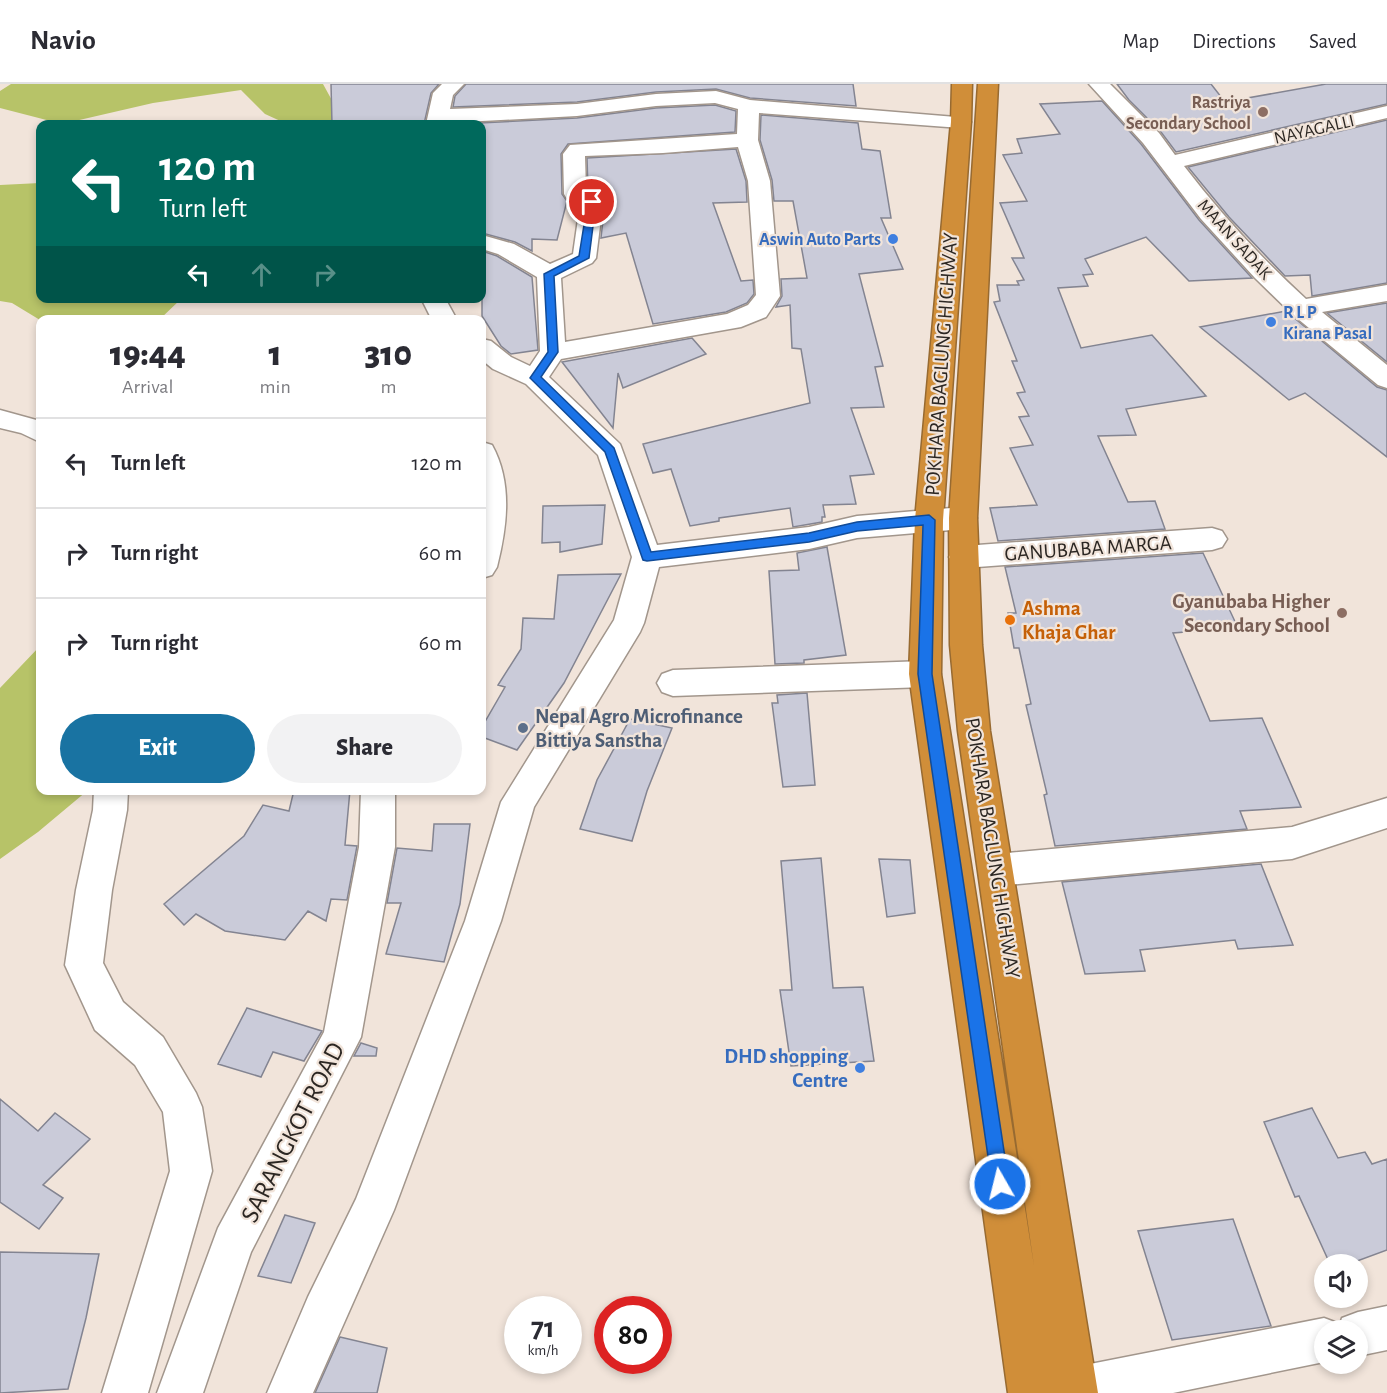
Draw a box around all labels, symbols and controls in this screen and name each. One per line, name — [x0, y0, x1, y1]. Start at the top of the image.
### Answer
text: Navio — [30, 27, 96, 55]
text: Map — [1123, 31, 1159, 52]
text: Directions — [1192, 31, 1276, 52]
text: Saved — [1309, 31, 1357, 52]
place label: Rastriya Secondary School — [1126, 94, 1251, 133]
marker: Rastriya Secondary School — [1256, 105, 1270, 119]
street label: NAYAGALLI — [1272, 112, 1356, 148]
icon: left — [60, 144, 138, 222]
text: 120 m — [159, 146, 256, 188]
pin — [566, 176, 617, 227]
icon: arrive — [575, 185, 608, 218]
text: Turn left — [159, 195, 247, 222]
street label: MAAN SADAK — [1194, 196, 1275, 283]
place label: Aswin Auto Parts — [759, 231, 881, 249]
marker: Aswin Auto Parts — [886, 232, 900, 246]
street label: POKHARA BAGLUNG HIGHWAY — [922, 232, 961, 496]
icon: left — [182, 258, 215, 291]
icon: ahead — [245, 258, 278, 291]
icon: right — [308, 258, 341, 291]
place label: R L P Kirana Pasal — [1283, 304, 1372, 343]
marker: R L P Kirana Pasal — [1264, 315, 1278, 329]
text: 19:44 — [110, 336, 186, 372]
text: 1 — [269, 336, 282, 372]
text: 310 — [365, 336, 412, 372]
text: Arrival — [122, 377, 174, 397]
text: min — [260, 377, 291, 397]
text: m — [380, 377, 396, 397]
icon: left — [60, 447, 93, 480]
text: Turn left — [111, 452, 185, 474]
text: 120 m — [412, 452, 462, 474]
street label: GANUBABA MARGA — [1004, 532, 1172, 565]
icon: right — [60, 537, 93, 570]
text: Turn right — [111, 542, 198, 564]
text: 60 m — [419, 542, 462, 564]
place label: Gyanubaba Higher Secondary School — [1172, 591, 1331, 636]
place label: Ashma Khaja Ghar — [1022, 598, 1116, 643]
marker: Gyanubaba Higher Secondary School — [1335, 606, 1349, 620]
marker: Ashma Khaja Ghar — [1003, 613, 1017, 627]
icon: right — [60, 627, 93, 660]
text: Turn right — [111, 632, 198, 654]
text: 60 m — [419, 632, 462, 654]
place label: Nepal Agro Microfinance Bittiya Sanstha — [535, 706, 743, 751]
button: Exit — [60, 714, 255, 783]
button: Share — [267, 714, 462, 783]
street label: POKHARA BAGLUNG HIGHWAY — [961, 716, 1024, 980]
marker: Nepal Agro Microfinance Bittiya Sanstha — [516, 721, 530, 735]
street label: SARANGKOT ROAD — [236, 1038, 349, 1227]
place label: DHD shopping Centre — [724, 1046, 848, 1091]
marker: DHD shopping Centre — [853, 1061, 867, 1075]
position arrow — [968, 1152, 1032, 1216]
map controls — [1314, 1254, 1368, 1374]
button: sound — [1314, 1254, 1368, 1308]
speed limit sign: 80 — [594, 1296, 672, 1374]
text: 71 — [531, 1313, 555, 1343]
button: layers — [1314, 1320, 1368, 1374]
text: km/h — [528, 1343, 558, 1358]

